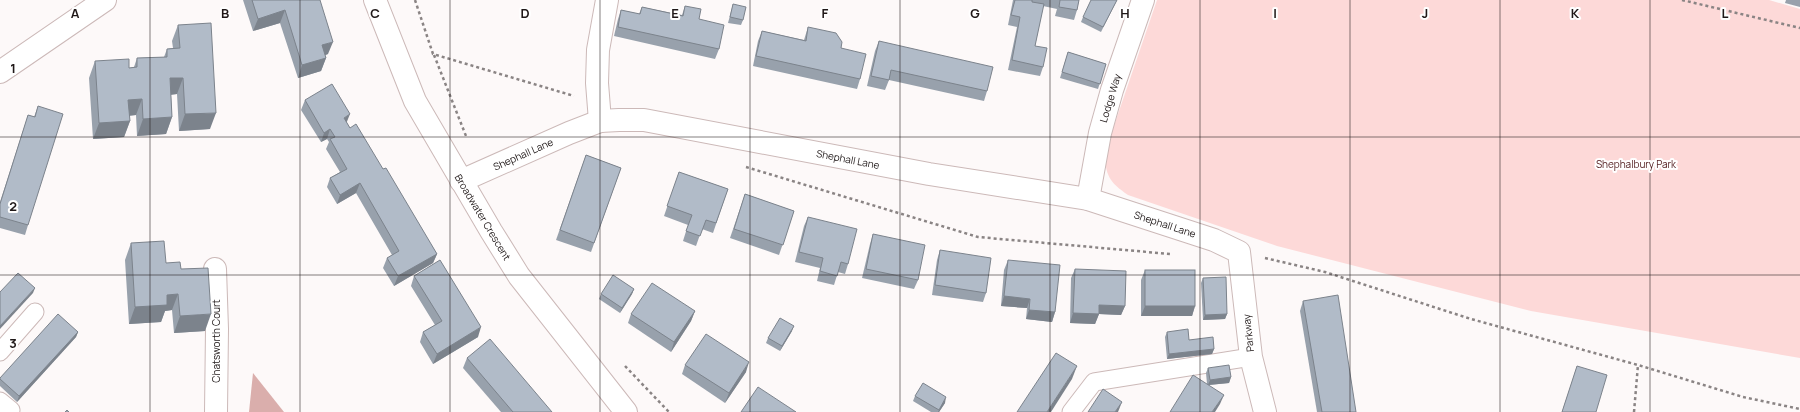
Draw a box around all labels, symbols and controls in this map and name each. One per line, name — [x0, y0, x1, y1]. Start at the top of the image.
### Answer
text: A — [71, 4, 80, 22]
text: B — [221, 4, 229, 22]
text: C — [370, 4, 380, 22]
text: D — [520, 4, 530, 22]
text: E — [671, 4, 679, 22]
text: F — [822, 4, 829, 22]
text: G — [970, 4, 980, 22]
text: H — [1120, 4, 1130, 22]
text: I — [1273, 4, 1277, 22]
text: J — [1422, 4, 1428, 22]
text: K — [1571, 4, 1580, 22]
text: L — [1722, 4, 1729, 22]
text: 1 — [10, 59, 16, 77]
street label: Lodge Way — [1096, 71, 1124, 124]
street label: Shephall Lane — [491, 134, 555, 173]
street label: Shephall Lane — [815, 146, 881, 172]
park label: Shephalbury Park — [1596, 157, 1677, 171]
street label: Broadwater Crescent — [452, 171, 514, 263]
text: 2 — [9, 197, 17, 215]
street label: Shephall Lane — [1132, 207, 1198, 241]
street label: Chatsworth Court — [209, 299, 223, 383]
street label: Parkway — [1239, 313, 1257, 353]
text: 3 — [9, 334, 17, 352]

